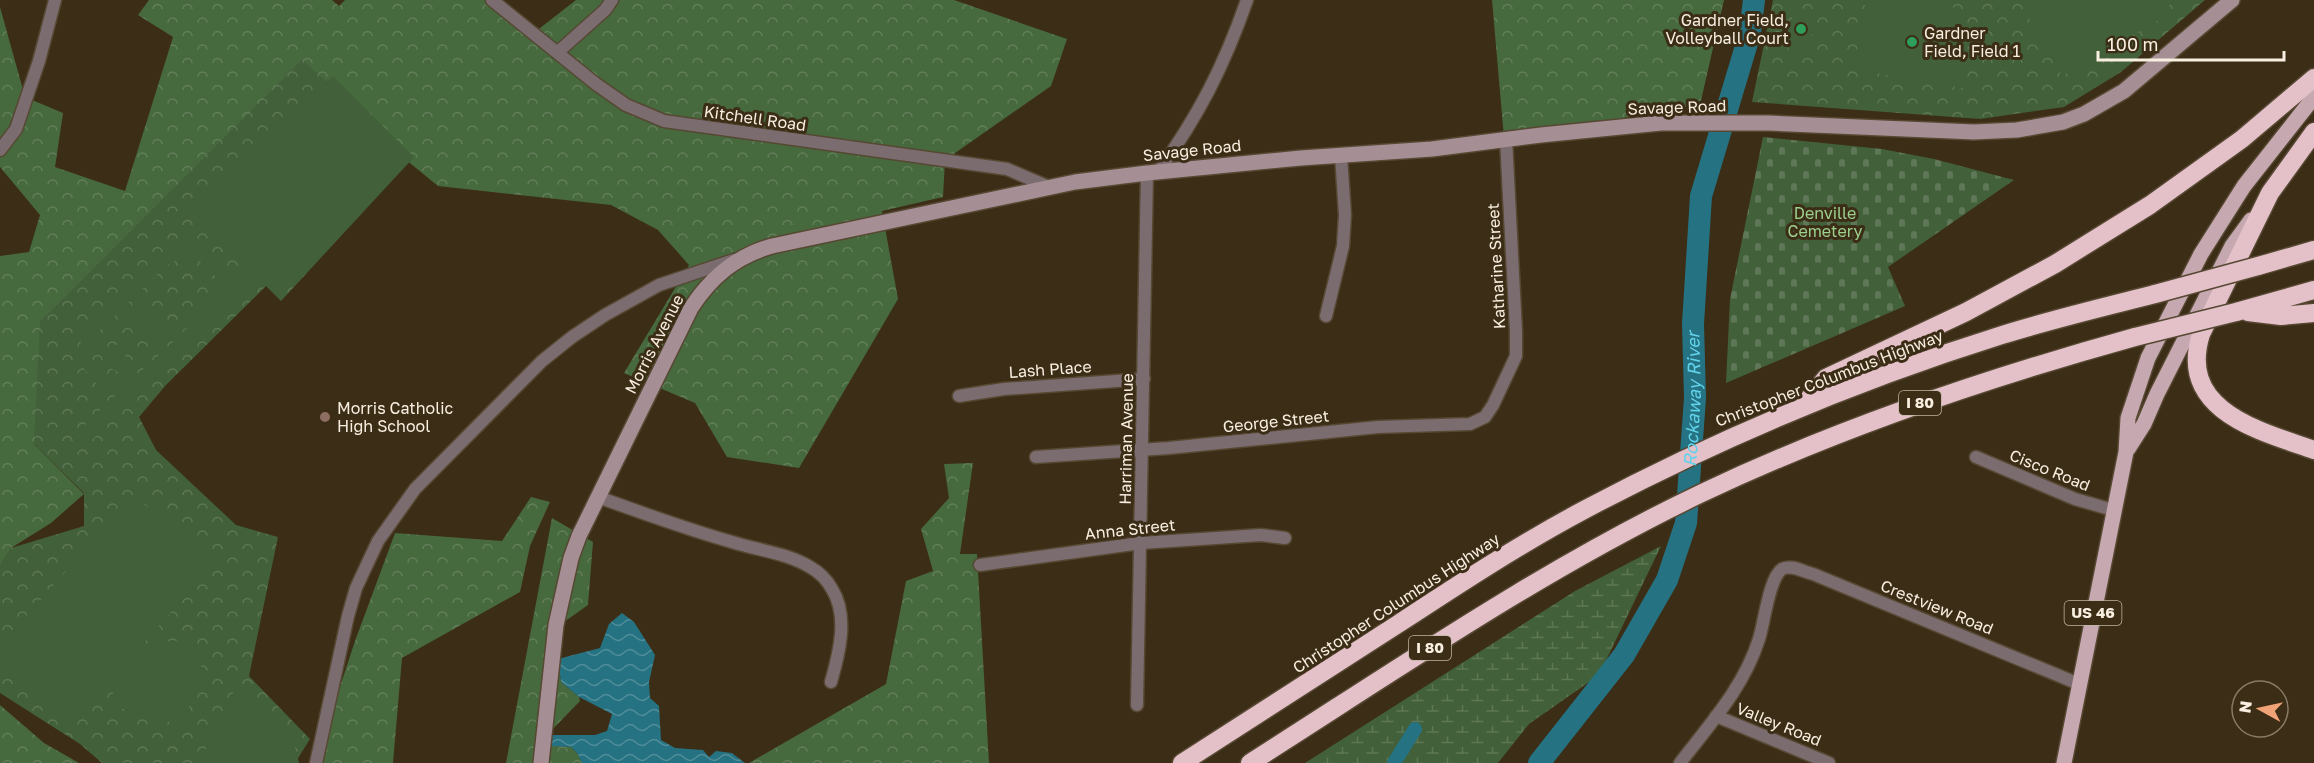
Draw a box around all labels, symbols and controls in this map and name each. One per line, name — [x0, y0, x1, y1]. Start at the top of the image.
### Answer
place label: Gardner Field, Volleyball Court — [1665, 10, 1789, 48]
marker: Gardner Field, Volleyball Court — [1794, 22, 1808, 36]
place label: Gardner Field, Field 1 — [1924, 23, 2021, 61]
scale bar — [2098, 24, 2284, 62]
text: 100 m — [2107, 33, 2158, 55]
marker: Gardner Field, Field 1 — [1905, 35, 1919, 49]
street label: Savage Road — [1627, 95, 1727, 119]
street label: Kitchell Road — [703, 101, 807, 135]
street label: Savage Road — [1142, 135, 1242, 165]
street label: Katharine Street — [1483, 203, 1509, 329]
park label: Denville Cemetery — [1788, 203, 1863, 241]
street label: Morris Avenue — [620, 291, 688, 397]
street label: Christopher Columbus Highway — [1712, 325, 1946, 431]
water label: Rockaway River — [1678, 328, 1705, 468]
street label: Lash Place — [1008, 356, 1092, 382]
street label: Harriman Avenue — [1115, 373, 1137, 505]
road number: I 80 — [1899, 391, 1941, 415]
place label: Morris Catholic High School — [337, 398, 454, 436]
street label: George Street — [1222, 405, 1330, 437]
marker: Morris Catholic High School — [318, 410, 332, 424]
street label: Cisco Road — [2007, 445, 2093, 495]
street label: Anna Street — [1084, 514, 1176, 544]
street label: Christopher Columbus Highway — [1289, 529, 1503, 677]
street label: Crestview Road — [1878, 575, 1996, 639]
road number: US 46 — [2064, 601, 2122, 625]
road number: I 80 — [1409, 636, 1451, 660]
north arrow — [2230, 679, 2290, 739]
street label: Valley Road — [1734, 698, 1824, 750]
text: N — [2234, 699, 2256, 714]

